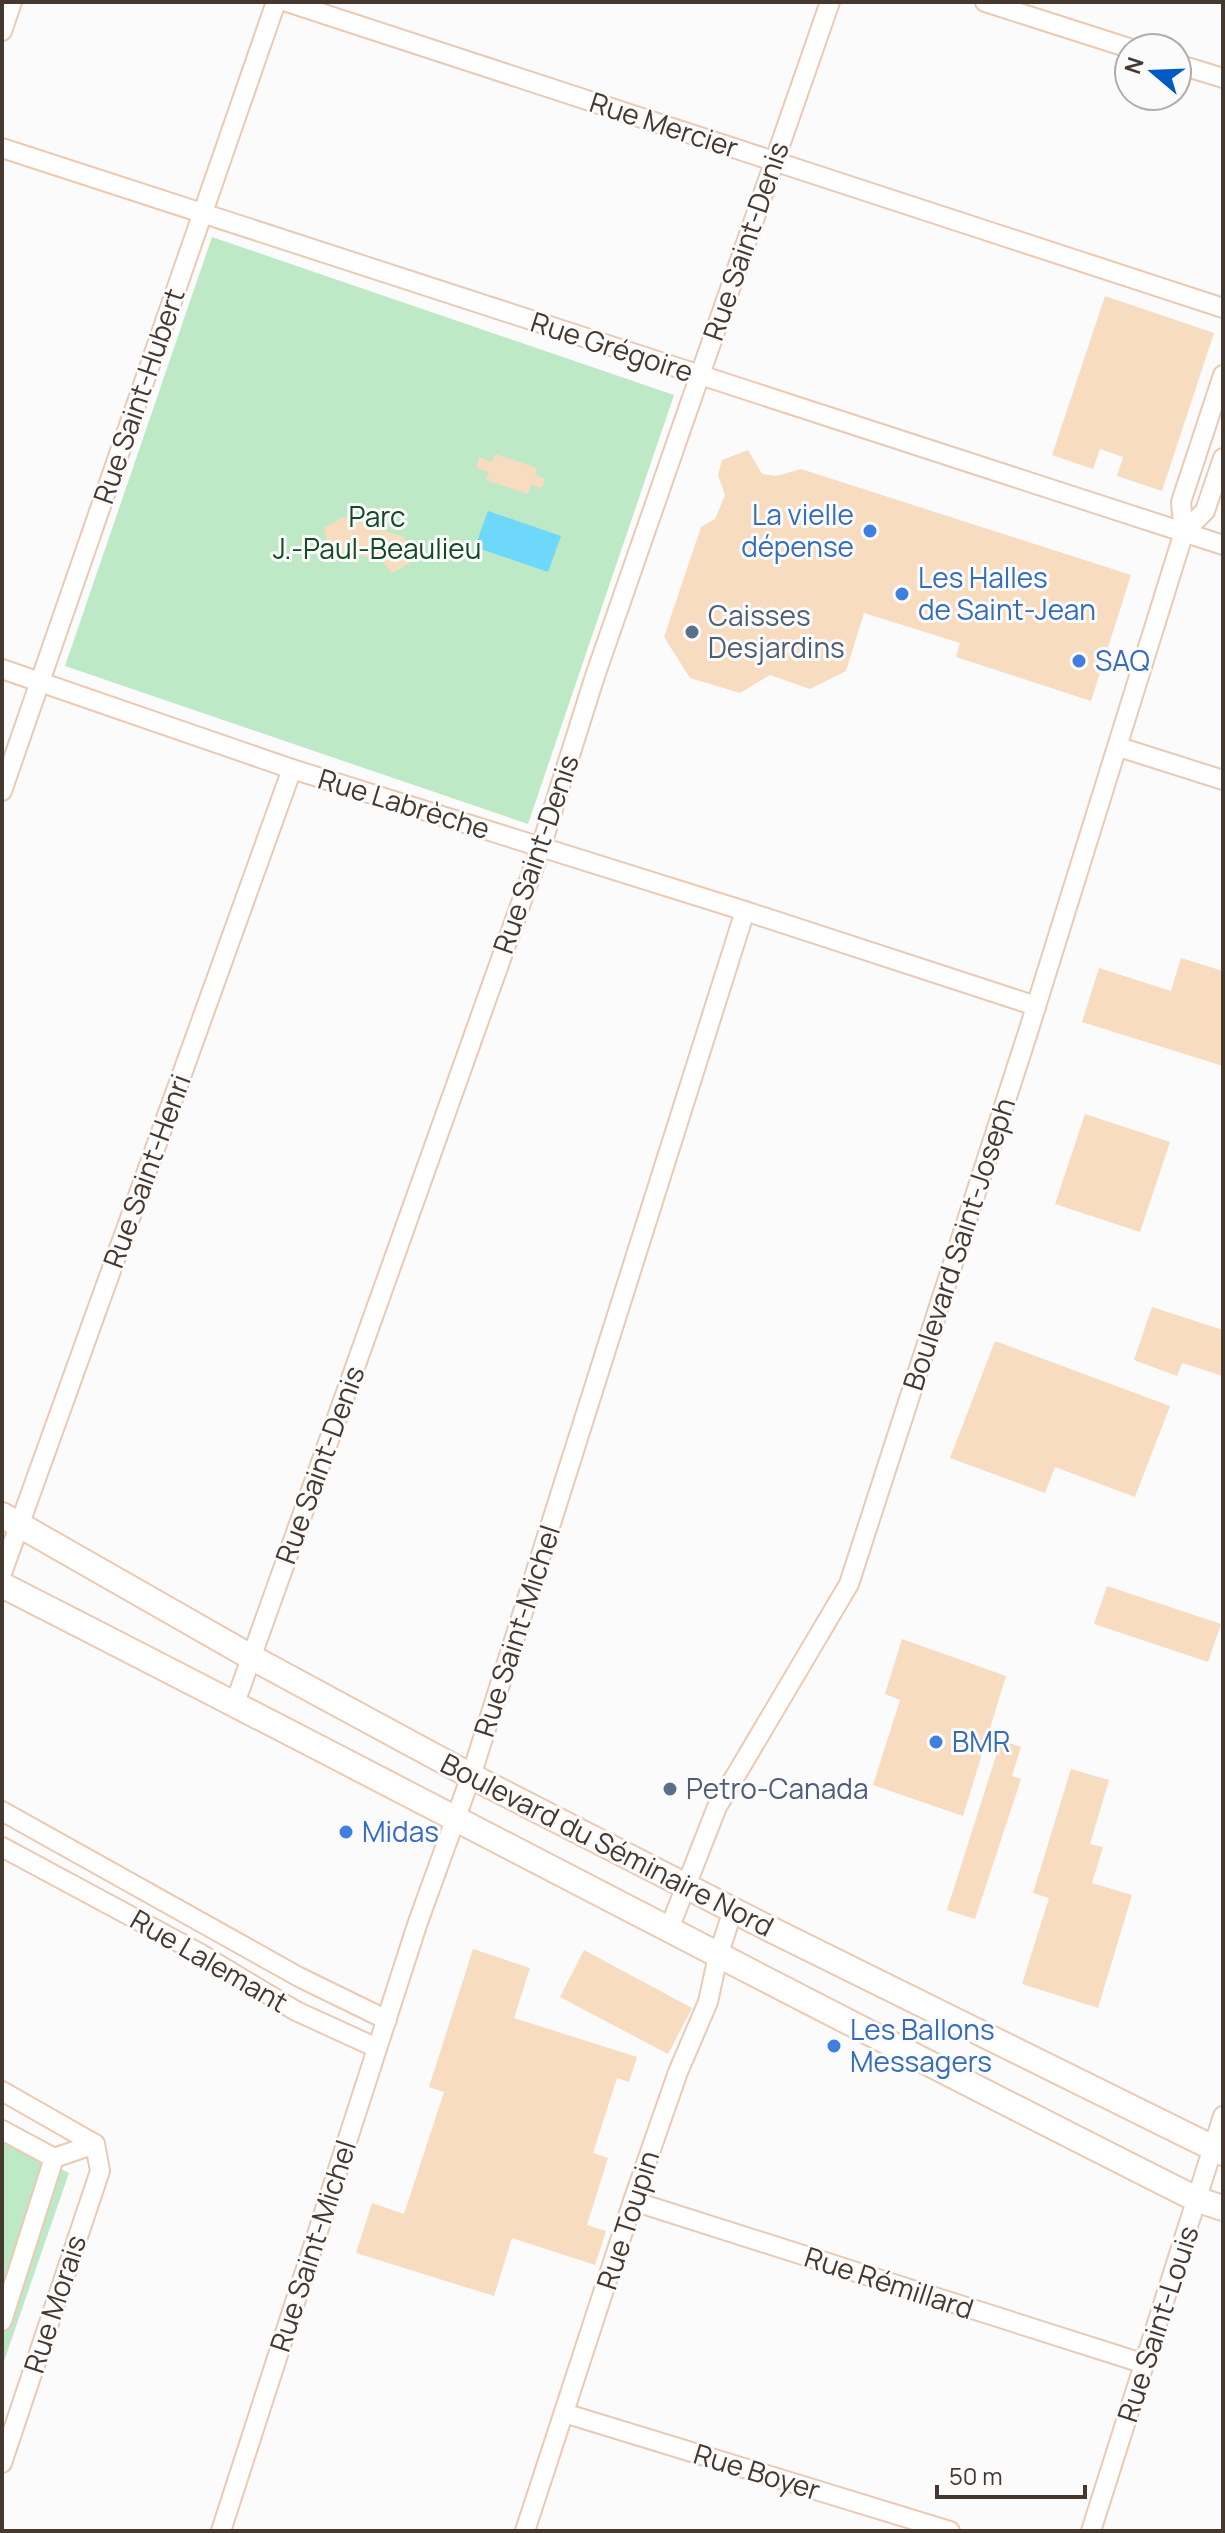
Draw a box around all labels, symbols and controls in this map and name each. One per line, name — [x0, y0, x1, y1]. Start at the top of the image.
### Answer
north arrow — [1113, 32, 1193, 112]
text: N — [1117, 53, 1151, 78]
street label: Rue Mercier — [585, 82, 743, 166]
street label: Rue Saint-Denis — [693, 136, 797, 345]
street label: Rue Saint-Hubert — [83, 283, 193, 508]
street label: Rue Grégoire — [526, 302, 698, 390]
place label: La vielle dépense — [741, 495, 854, 565]
park label: Parc J.-Paul-Beaulieu — [273, 497, 481, 567]
marker: La vielle dépense — [861, 522, 879, 540]
place label: Les Halles de Saint-Jean — [918, 558, 1096, 628]
marker: Les Halles de Saint-Jean — [893, 585, 911, 603]
place label: Caisses Desjardins — [708, 596, 845, 666]
marker: Caisses Desjardins — [683, 623, 701, 641]
place label: SAQ — [1095, 641, 1150, 679]
marker: SAQ — [1070, 652, 1088, 670]
street label: Rue Saint-Denis — [483, 749, 587, 958]
street label: Rue Labrèche — [314, 759, 495, 847]
street label: Rue Saint-Henri — [93, 1069, 199, 1273]
street label: Boulevard Saint-Joseph — [893, 1093, 1023, 1395]
street label: Rue Saint-Denis — [266, 1361, 372, 1569]
street label: Rue Saint-Michel — [464, 1520, 568, 1741]
place label: BMR — [952, 1722, 1010, 1760]
marker: BMR — [927, 1733, 945, 1751]
street label: Boulevard du Séminaire Nord — [435, 1744, 780, 1945]
place label: Petro-Canada — [686, 1769, 868, 1807]
marker: Petro-Canada — [661, 1780, 679, 1798]
place label: Midas — [362, 1812, 439, 1850]
marker: Midas — [337, 1823, 355, 1841]
street label: Rue Lalemant — [124, 1900, 295, 2021]
place label: Les Ballons Messagers — [850, 2010, 995, 2080]
marker: Les Ballons Messagers — [825, 2037, 843, 2055]
street label: Rue Saint-Michel — [260, 2135, 364, 2356]
street label: Rue Toupin — [587, 2146, 667, 2294]
street label: Rue Saint-Louis — [1107, 2221, 1207, 2427]
street label: Rue Morais — [14, 2230, 94, 2377]
street label: Rue Rémillard — [800, 2237, 978, 2327]
street label: Rue Boyer — [690, 2434, 825, 2508]
scale bar — [937, 2449, 1085, 2499]
text: 50 m — [949, 2459, 1003, 2492]

